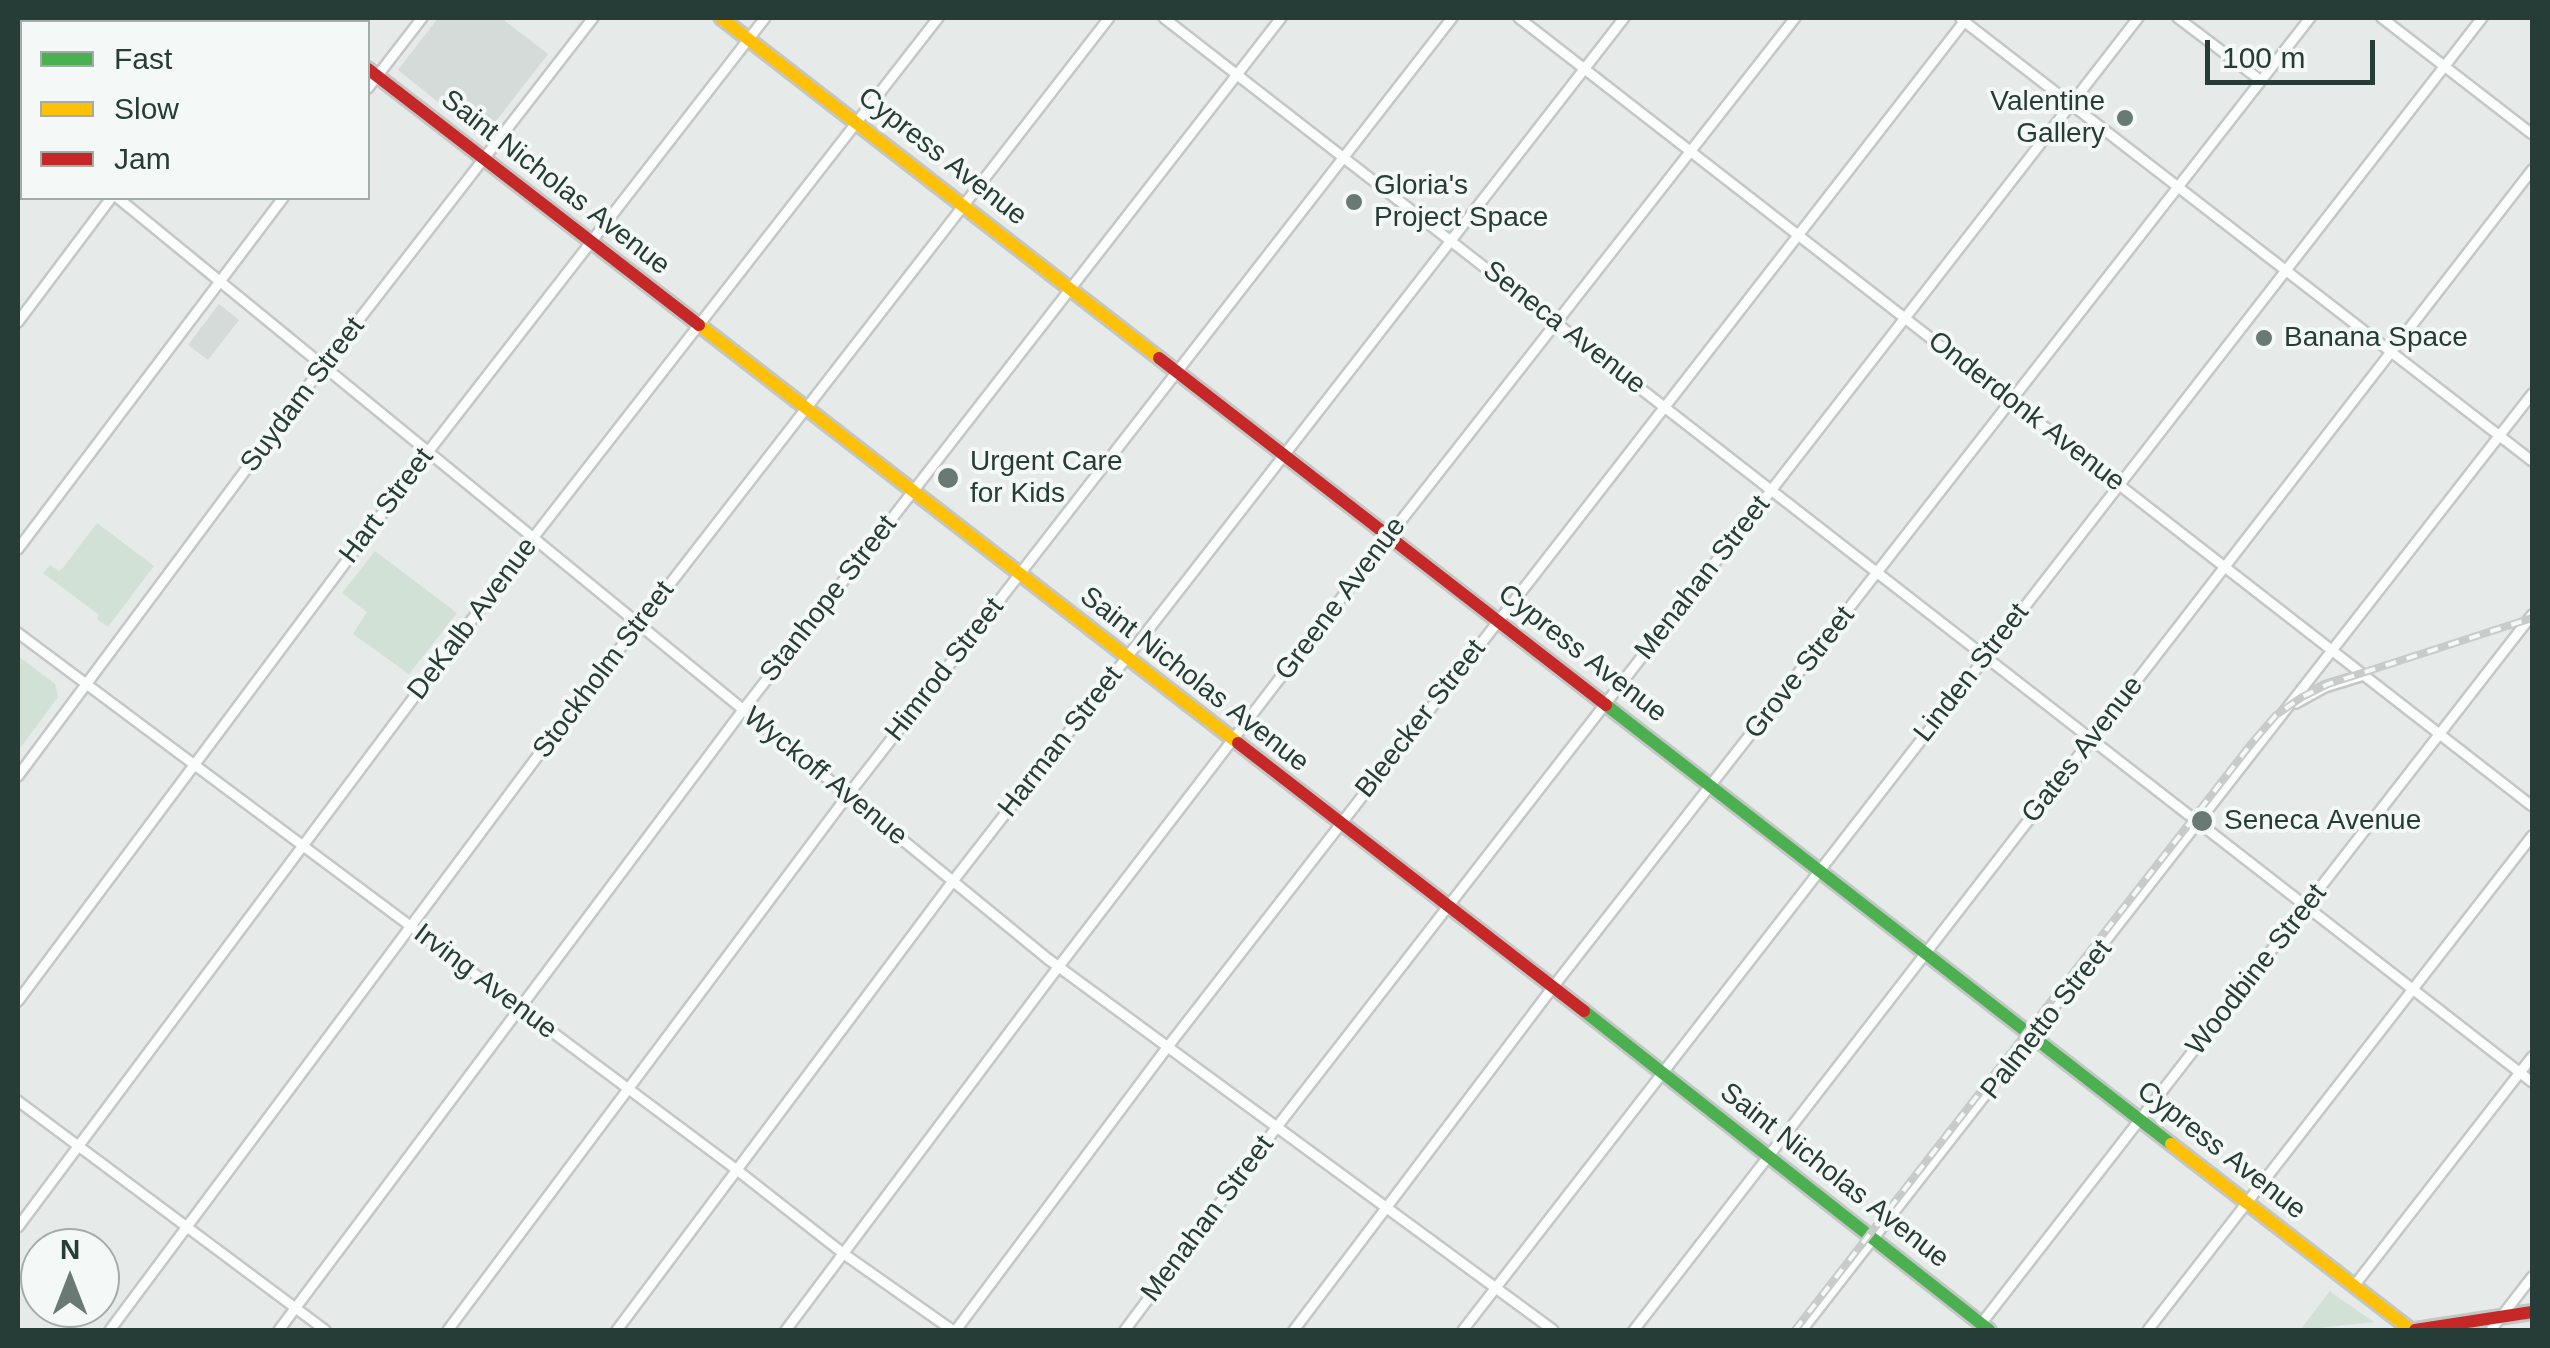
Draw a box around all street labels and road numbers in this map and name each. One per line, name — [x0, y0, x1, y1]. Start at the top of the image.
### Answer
street label: Cypress Avenue — [851, 81, 1033, 233]
street label: Saint Nicholas Avenue — [434, 83, 676, 283]
street label: Seneca Avenue — [1476, 254, 1652, 402]
street label: Suydam Street — [234, 311, 372, 479]
street label: Onderdonk Avenue — [1921, 325, 2131, 499]
street label: Hart Street — [333, 442, 441, 570]
street label: Menahan Street — [1628, 489, 1778, 667]
street label: Stanhope Street — [753, 509, 905, 689]
street label: Greene Avenue — [1269, 511, 1413, 687]
street label: DeKalb Avenue — [401, 531, 545, 707]
street label: Stockholm Street — [526, 575, 682, 765]
street label: Cypress Avenue — [1491, 578, 1673, 730]
street label: Saint Nicholas Avenue — [1073, 580, 1315, 780]
street label: Himrod Street — [879, 592, 1011, 748]
street label: Linden Street — [1907, 597, 2037, 749]
street label: Grove Street — [1738, 600, 1862, 746]
street label: Bleecker Street — [1349, 633, 1493, 805]
street label: Harman Street — [992, 660, 1130, 824]
street label: Gates Avenue — [2015, 670, 2151, 830]
street label: Wyckoff Avenue — [736, 701, 914, 853]
street label: Woodbine Street — [2180, 878, 2334, 1062]
street label: Irving Avenue — [407, 917, 563, 1047]
street label: Palmetto Street — [1974, 934, 2120, 1106]
street label: Cypress Avenue — [2130, 1075, 2312, 1227]
street label: Saint Nicholas Avenue — [1713, 1076, 1955, 1276]
street label: Menahan Street — [1135, 1129, 1281, 1309]

